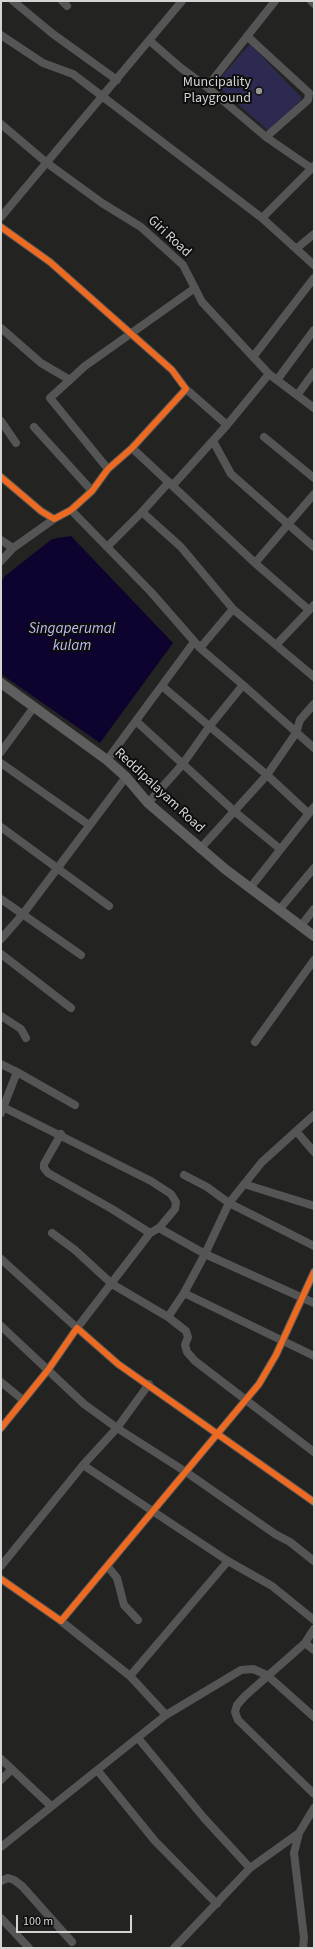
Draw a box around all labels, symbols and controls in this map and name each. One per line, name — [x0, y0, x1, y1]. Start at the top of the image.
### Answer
place label: Muncipality Playground — [183, 75, 251, 108]
marker: Muncipality Playground — [254, 86, 264, 96]
street label: Giri Road — [144, 213, 194, 261]
water label: Singaperumal kulam — [29, 621, 115, 656]
street label: Reddipalayam Road — [111, 745, 207, 837]
scale bar — [18, 1907, 134, 1933]
text: 100 m — [23, 1913, 53, 1930]

